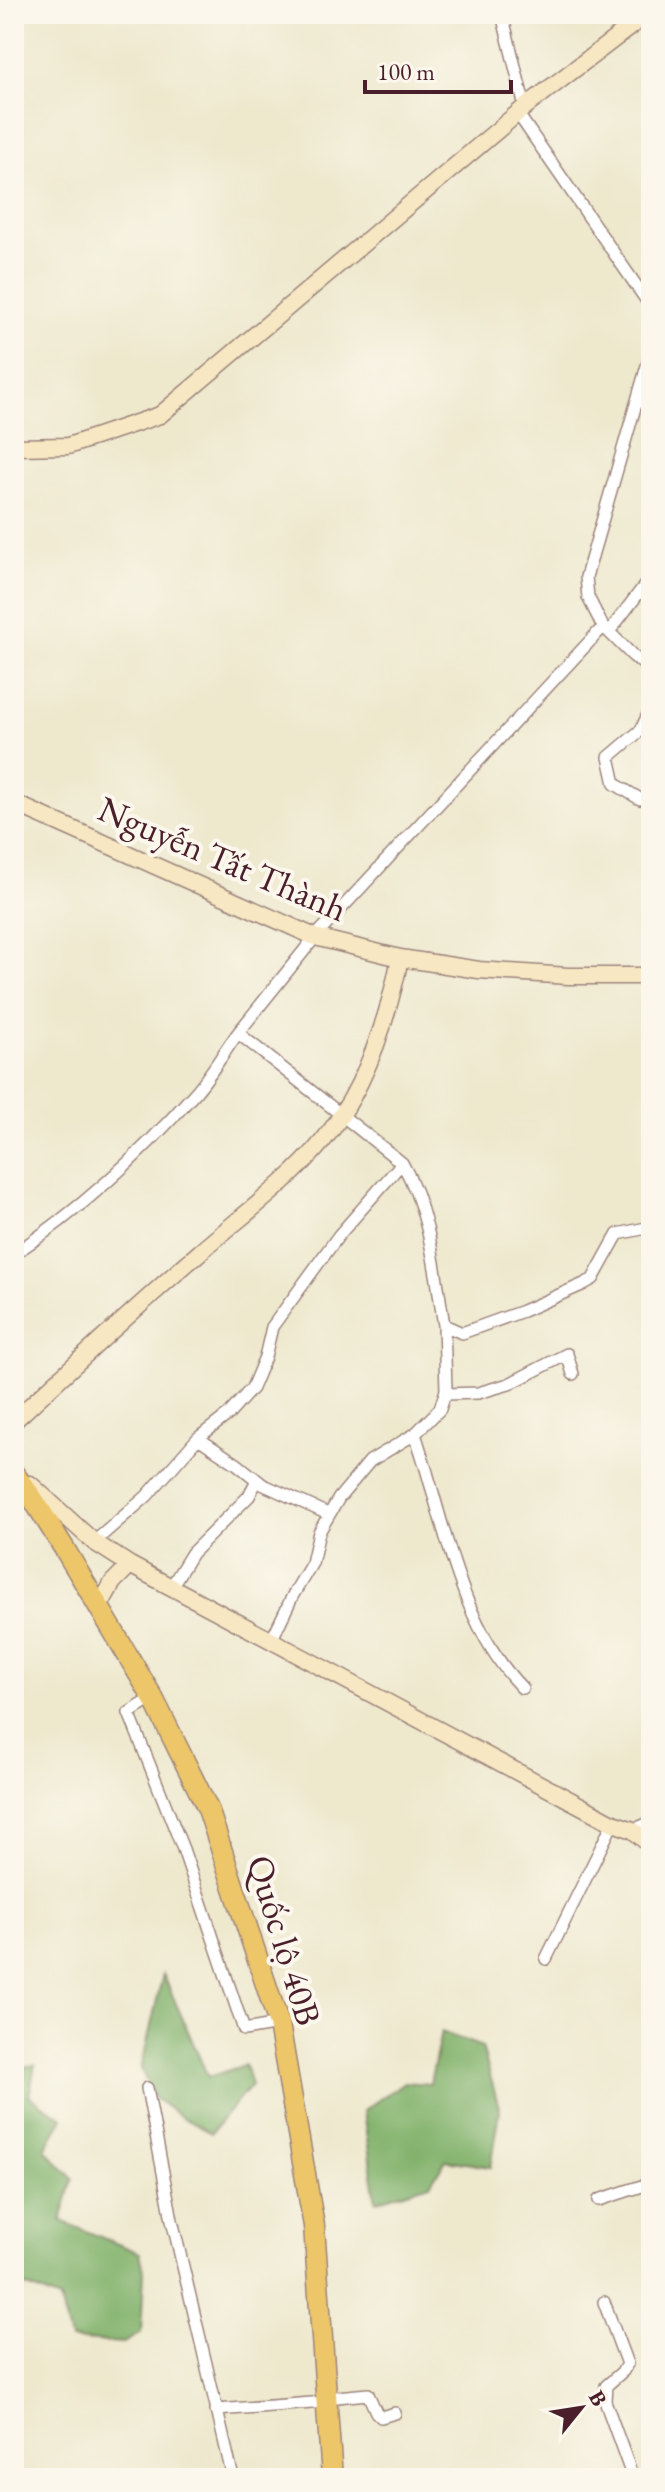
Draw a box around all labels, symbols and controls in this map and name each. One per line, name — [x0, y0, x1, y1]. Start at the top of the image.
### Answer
scale bar — [365, 44, 511, 94]
text: 100 m — [377, 56, 435, 87]
street label: Nguyễn Tất Thành — [91, 785, 354, 932]
street label: Quốc lộ 40B — [236, 1849, 333, 2031]
north arrow — [541, 2368, 621, 2448]
text: B — [582, 2385, 614, 2412]

